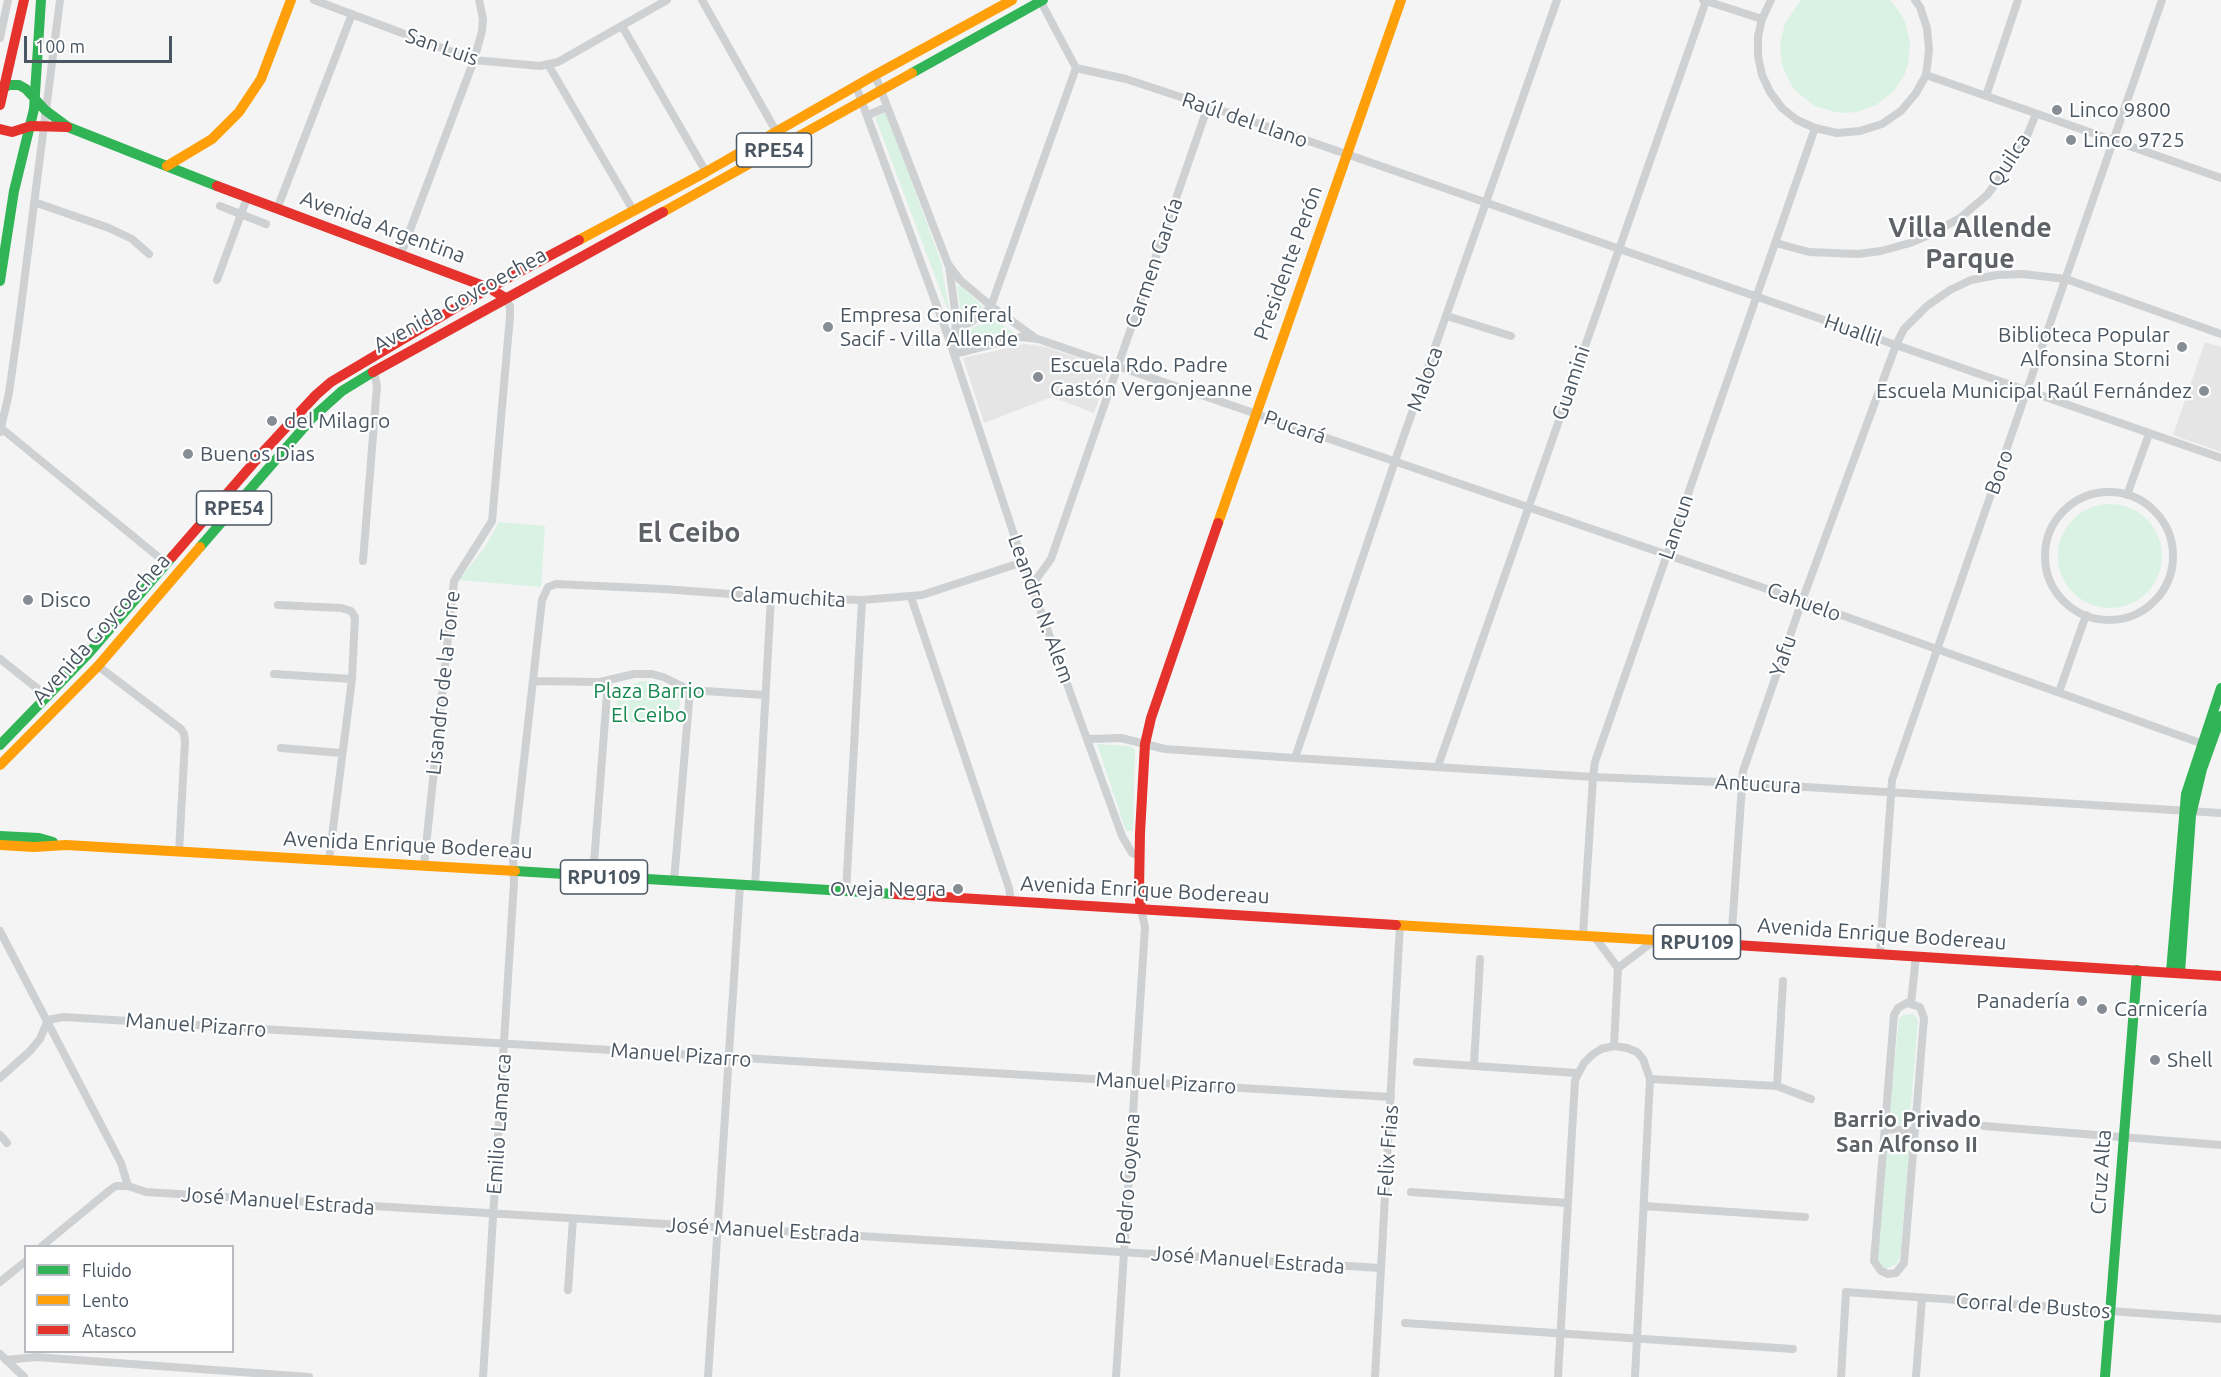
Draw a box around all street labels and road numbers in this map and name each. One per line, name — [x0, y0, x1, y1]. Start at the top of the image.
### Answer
street label: San Luis — [402, 23, 482, 71]
street label: Raúl del Llano — [1179, 87, 1311, 153]
street label: Quilca — [1982, 128, 2036, 192]
road number: RPE54 — [736, 133, 812, 167]
street label: Presidente Perón — [1248, 182, 1328, 344]
street label: Avenida Argentina — [297, 185, 469, 269]
street label: Carmen García — [1120, 194, 1188, 332]
street label: Avenida Goycoechea — [369, 242, 551, 358]
street label: Huallil — [1821, 308, 1885, 352]
street label: Guamini — [1547, 342, 1595, 424]
street label: Maloca — [1402, 343, 1448, 415]
street label: Pucará — [1261, 405, 1329, 449]
street label: Boro — [1979, 446, 2019, 498]
road number: RPE54 — [196, 491, 272, 525]
street label: Lancun — [1653, 491, 1699, 563]
street label: Leandro N. Alem — [1002, 531, 1080, 687]
street label: Avenida Goycoechea — [27, 548, 175, 710]
street label: Cahuelo — [1763, 577, 1845, 627]
street label: Calamuchita — [729, 581, 847, 613]
street label: Lisandro de la Torre — [421, 590, 465, 776]
street label: Yafu — [1764, 632, 1802, 680]
street label: Antucura — [1714, 769, 1802, 799]
street label: Avenida Enrique Bodereau — [283, 826, 533, 864]
road number: RPU109 — [560, 860, 648, 894]
street label: Avenida Enrique Bodereau — [1020, 871, 1270, 909]
street label: Avenida Enrique Bodereau — [1757, 913, 2007, 955]
road number: RPU109 — [1654, 925, 1740, 959]
street label: Manuel Pizarro — [125, 1008, 267, 1042]
street label: Manuel Pizarro — [610, 1038, 752, 1072]
street label: Emilio Lamarca — [481, 1053, 517, 1195]
street label: Manuel Pizarro — [1095, 1067, 1237, 1099]
street label: Felix Frias — [1372, 1104, 1404, 1198]
street label: Pedro Goyena — [1111, 1112, 1145, 1246]
street label: Cruz Alta — [2085, 1129, 2117, 1215]
street label: José Manuel Estrada — [180, 1182, 376, 1220]
street label: José Manuel Estrada — [665, 1212, 861, 1248]
street label: José Manuel Estrada — [1150, 1241, 1346, 1279]
street label: Corral de Bustos — [1955, 1288, 2111, 1324]

